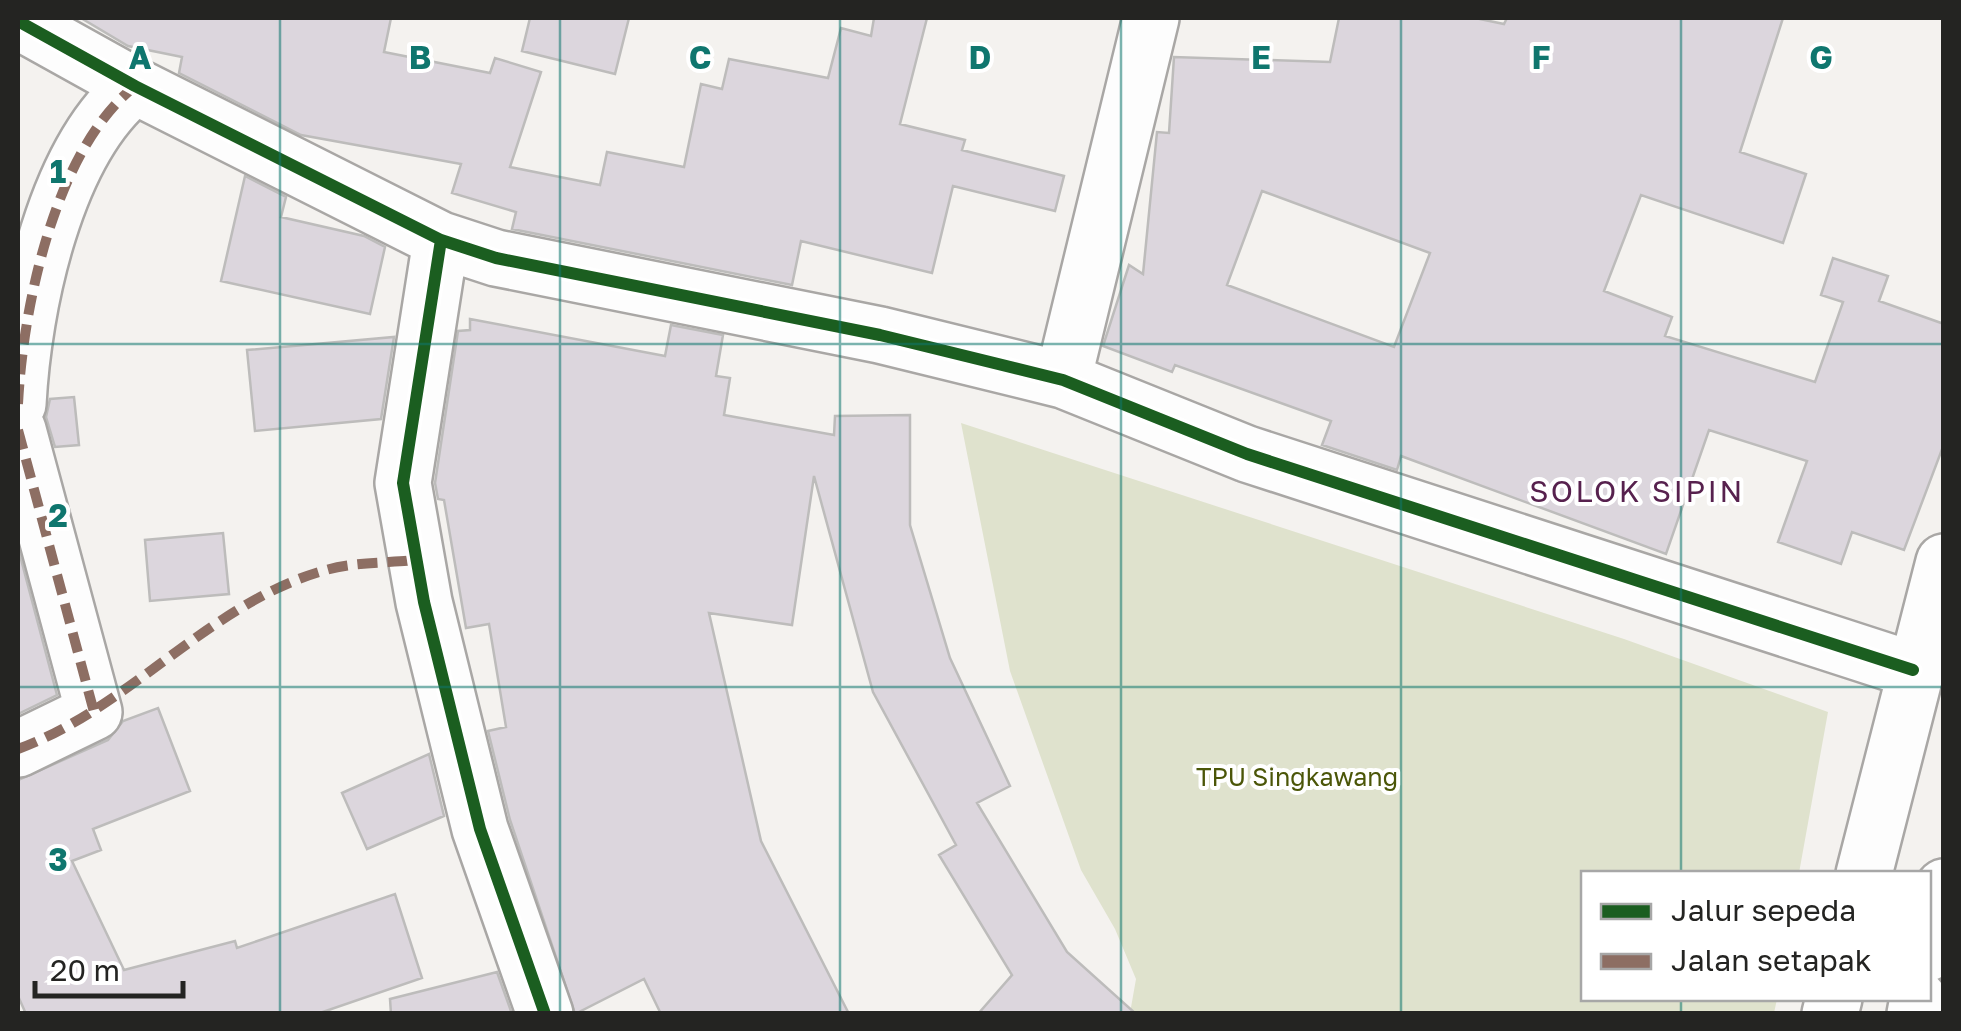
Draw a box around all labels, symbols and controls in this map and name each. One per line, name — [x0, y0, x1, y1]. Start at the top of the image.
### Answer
text: A — [129, 38, 152, 76]
text: B — [409, 38, 431, 76]
text: C — [689, 38, 711, 76]
text: D — [969, 38, 991, 76]
text: E — [1251, 38, 1271, 76]
text: F — [1531, 38, 1551, 76]
text: G — [1809, 38, 1833, 76]
text: 1 — [50, 152, 66, 190]
district label: SOLOK SIPIN — [1529, 473, 1745, 509]
text: 2 — [48, 496, 68, 534]
park label: TPU Singkawang — [1196, 761, 1398, 792]
text: 3 — [48, 840, 68, 878]
legend — [1581, 871, 1931, 1001]
text: Jalur sepeda — [1671, 892, 1856, 928]
scale bar — [35, 936, 182, 998]
text: Jalan setapak — [1671, 942, 1872, 978]
text: 20 m — [50, 952, 120, 988]

